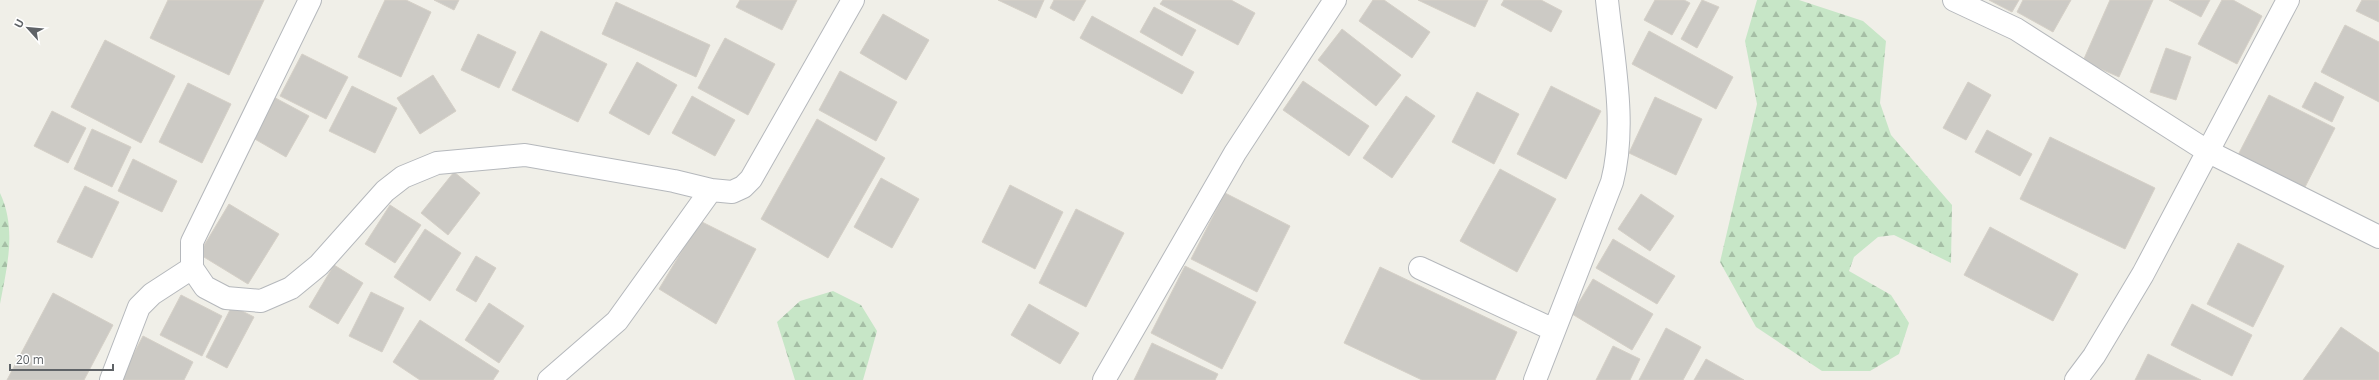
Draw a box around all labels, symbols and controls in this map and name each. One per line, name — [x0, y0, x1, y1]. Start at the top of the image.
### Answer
north arrow — [8, 8, 48, 48]
text: U — [10, 16, 27, 30]
scale bar — [10, 346, 113, 372]
text: 20 m — [16, 351, 44, 368]

